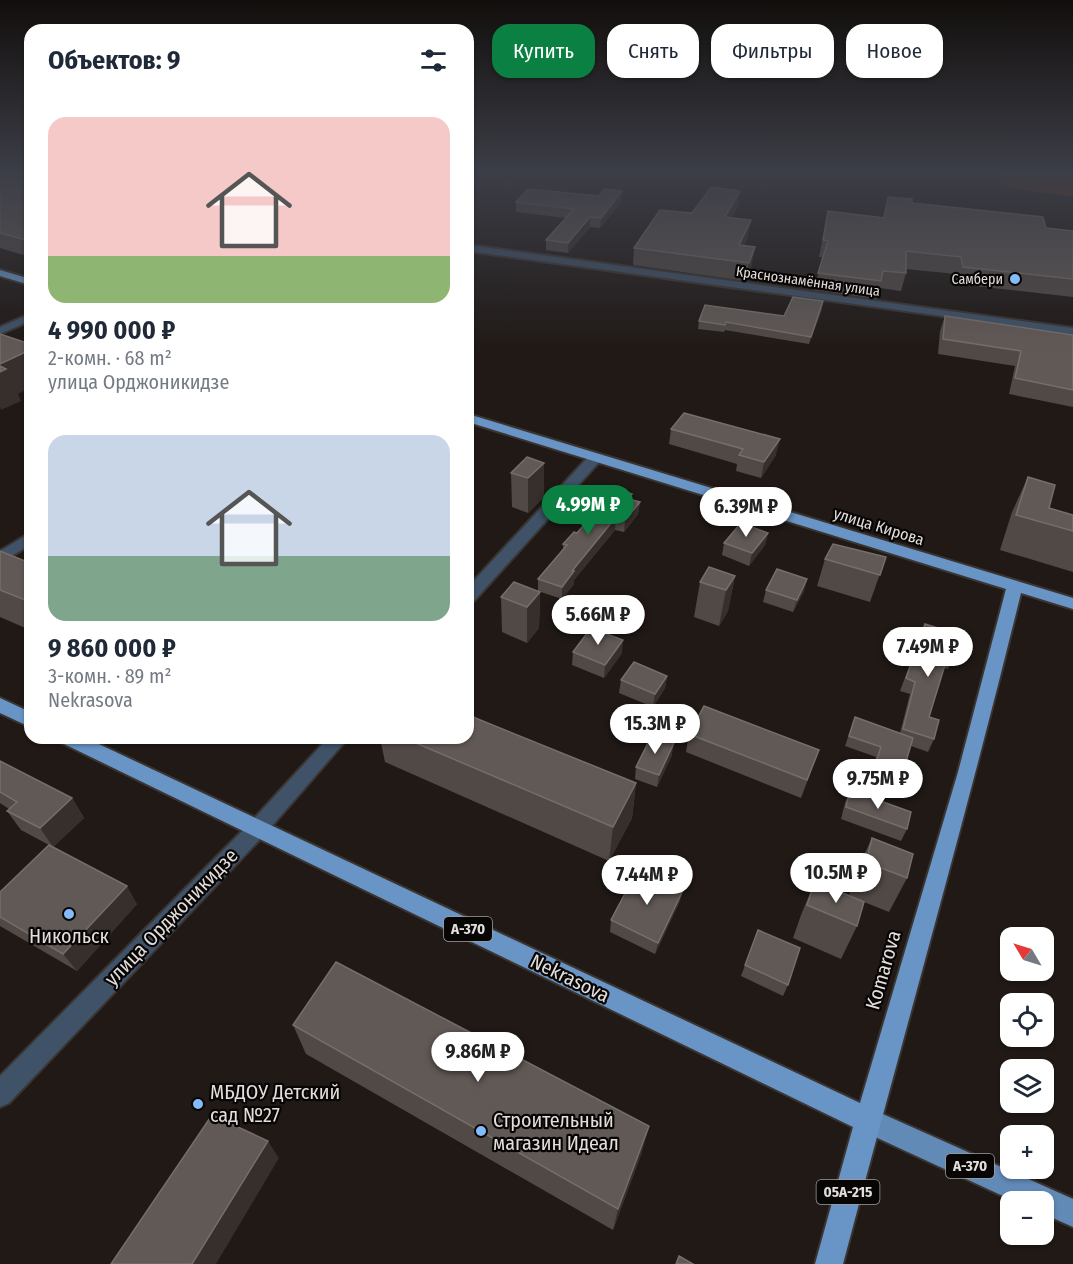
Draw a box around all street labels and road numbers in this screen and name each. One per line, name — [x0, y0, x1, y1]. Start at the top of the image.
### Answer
street label: Краснознамённая улица — [735, 263, 881, 300]
street label: улица Кирова — [831, 504, 927, 549]
street label: улица Орджоникидзе — [99, 843, 243, 991]
road number: А-370 — [444, 917, 492, 941]
street label: Komarova — [860, 928, 906, 1012]
street label: Nekrasova — [527, 949, 613, 1007]
road number: А-370 — [946, 1154, 994, 1178]
road number: 05А-215 — [816, 1180, 880, 1204]

